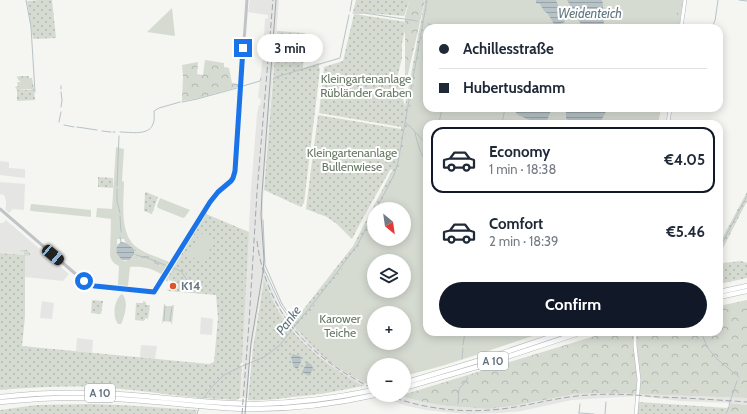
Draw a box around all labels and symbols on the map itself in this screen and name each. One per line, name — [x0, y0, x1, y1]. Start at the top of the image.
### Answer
water label: Weidenteich — [558, 5, 622, 21]
callout: 3 min — [257, 34, 323, 62]
route end — [234, 39, 252, 57]
park label: Kleingartenanlage Rübländer Graben — [320, 71, 412, 100]
park label: Kleingartenanlage Bullenwiese — [307, 145, 397, 174]
north arrow — [367, 202, 411, 246]
car — [40, 243, 66, 267]
route start — [75, 272, 93, 290]
place label: K14 — [181, 278, 200, 293]
marker: K14 — [168, 281, 178, 291]
water label: Panke — [272, 302, 304, 338]
park label: Karower Teiche — [319, 311, 361, 340]
road number: A 10 — [478, 352, 508, 370]
road number: A 10 — [85, 384, 115, 402]

